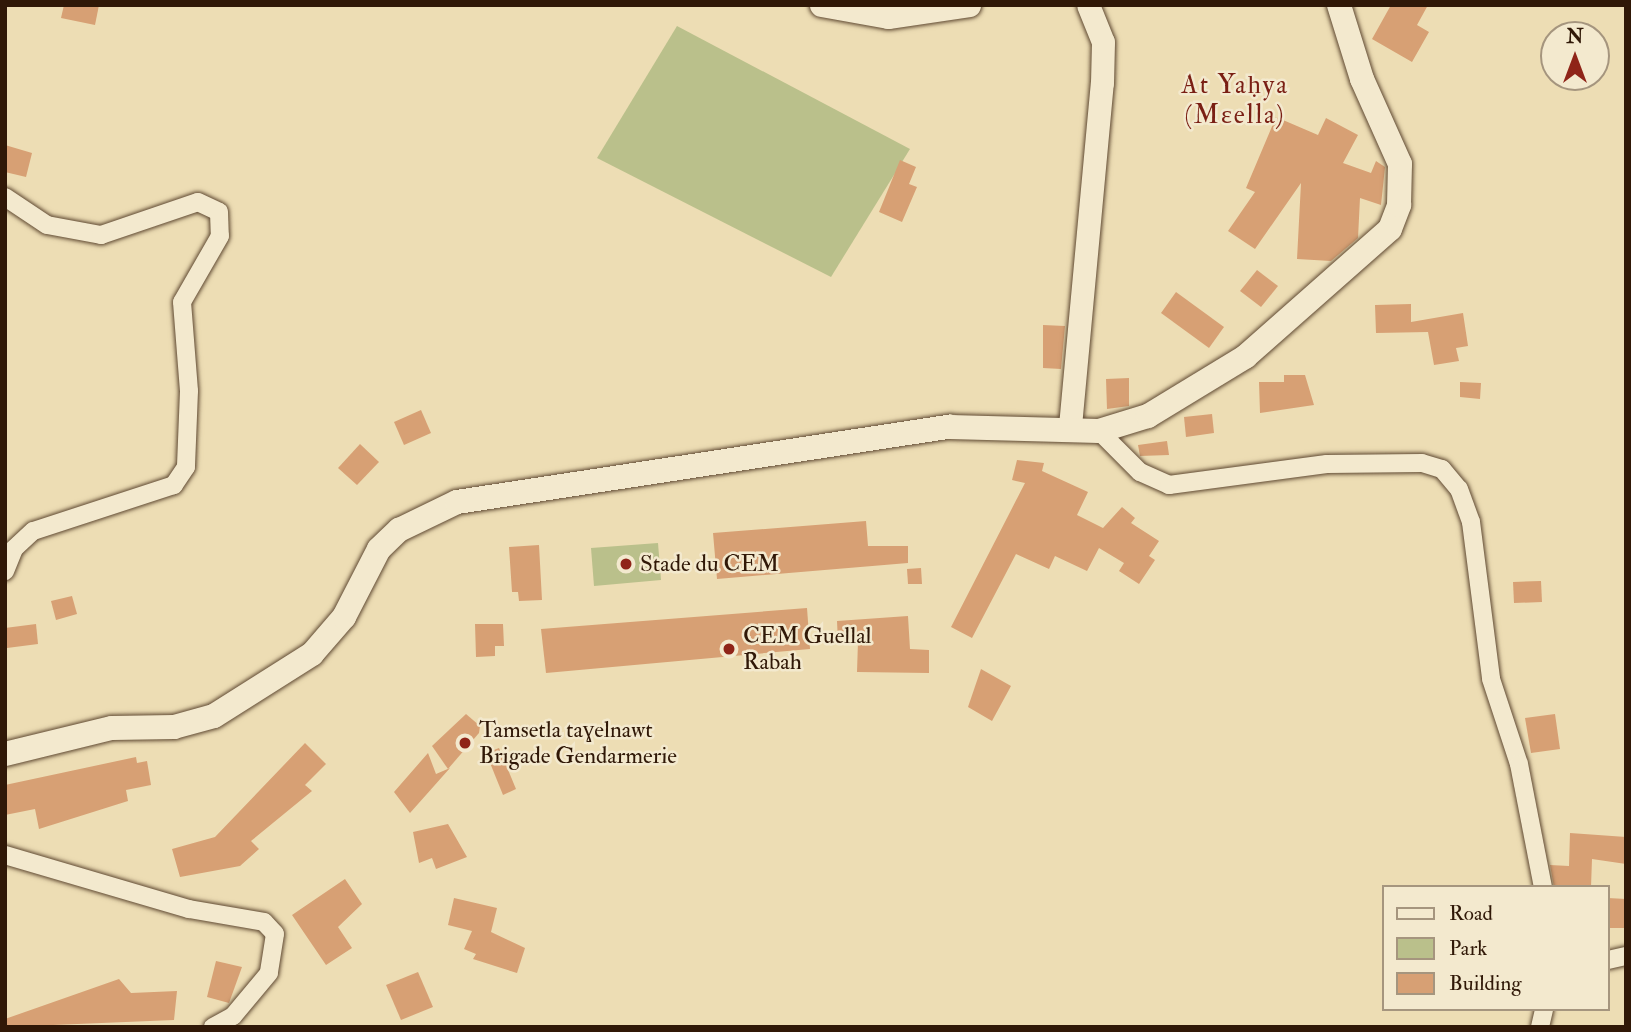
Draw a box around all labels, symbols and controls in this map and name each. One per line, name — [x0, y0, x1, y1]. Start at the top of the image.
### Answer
north arrow — [1540, 21, 1610, 91]
text: N — [1566, 25, 1584, 49]
district label: At Yaḥya (Mεella) — [1182, 70, 1288, 132]
place label: Stade du CEM — [640, 550, 779, 578]
marker: Stade du CEM — [618, 556, 634, 572]
place label: CEM Guellal Rabah — [743, 622, 871, 676]
marker: CEM Guellal Rabah — [721, 641, 737, 657]
place label: Tamsetla taɣelnawt Brigade Gendarmerie — [479, 716, 677, 770]
marker: Tamsetla taɣelnawt Brigade Gendarmerie — [457, 735, 473, 751]
legend — [1382, 885, 1610, 1011]
text: Road — [1449, 900, 1493, 927]
text: Park — [1449, 935, 1487, 962]
text: Building — [1449, 970, 1522, 997]

